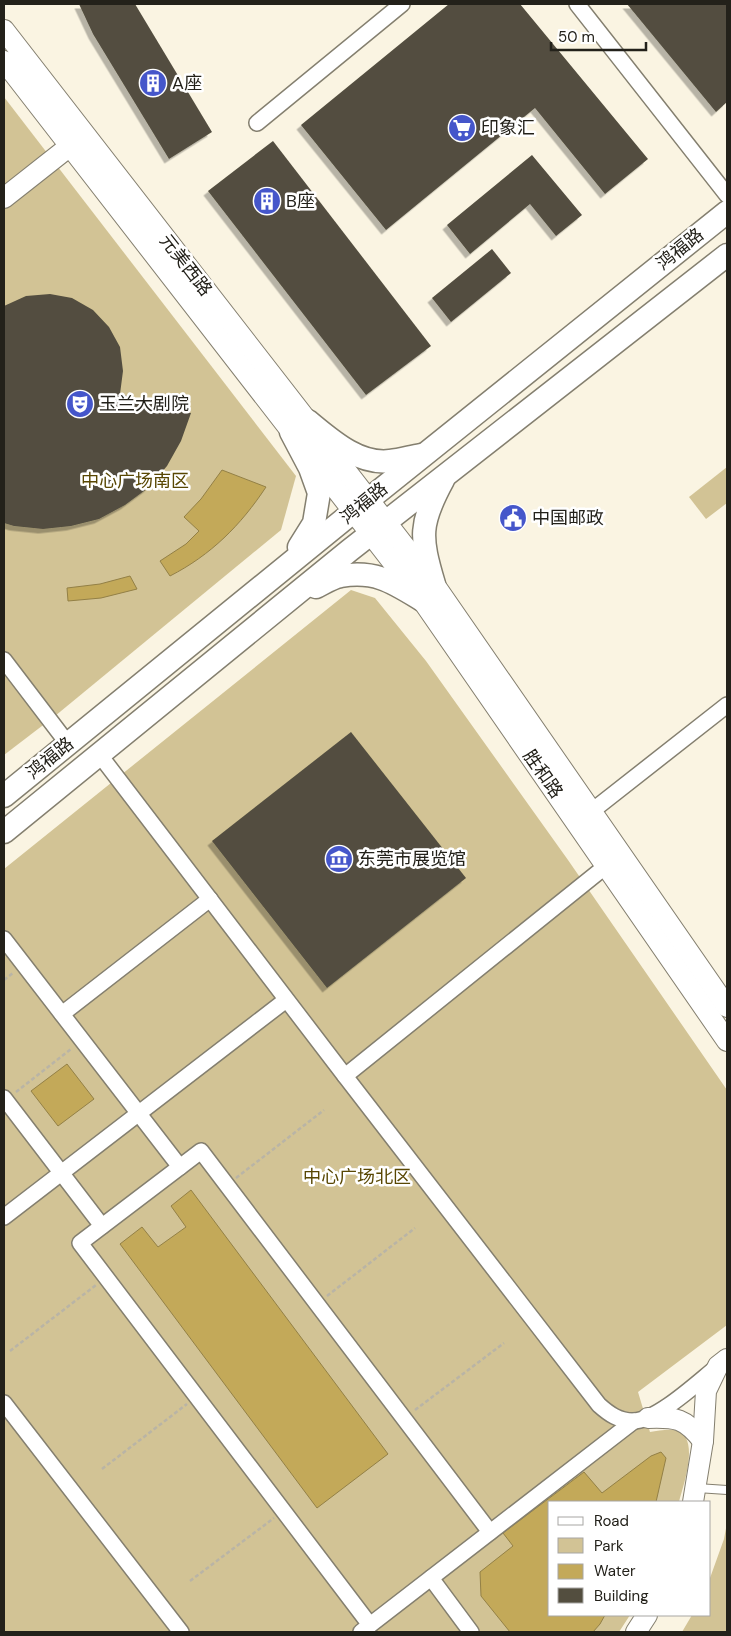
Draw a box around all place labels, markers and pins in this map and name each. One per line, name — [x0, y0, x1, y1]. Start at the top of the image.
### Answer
building icon: A座 — [138, 68, 168, 98]
place label: A座 — [172, 71, 202, 95]
supermarket icon: 印象汇 — [447, 113, 477, 143]
place label: 印象汇 — [481, 116, 535, 140]
building icon: B座 — [252, 186, 282, 216]
place label: B座 — [286, 189, 315, 213]
theatre icon: 玉兰大剧院 — [65, 389, 95, 419]
place label: 玉兰大剧院 — [99, 392, 189, 416]
public building icon: 中国邮政 — [498, 503, 528, 533]
place label: 中国邮政 — [532, 506, 604, 530]
museum icon: 东莞市展览馆 — [324, 844, 354, 874]
place label: 东莞市展览馆 — [358, 847, 466, 871]

